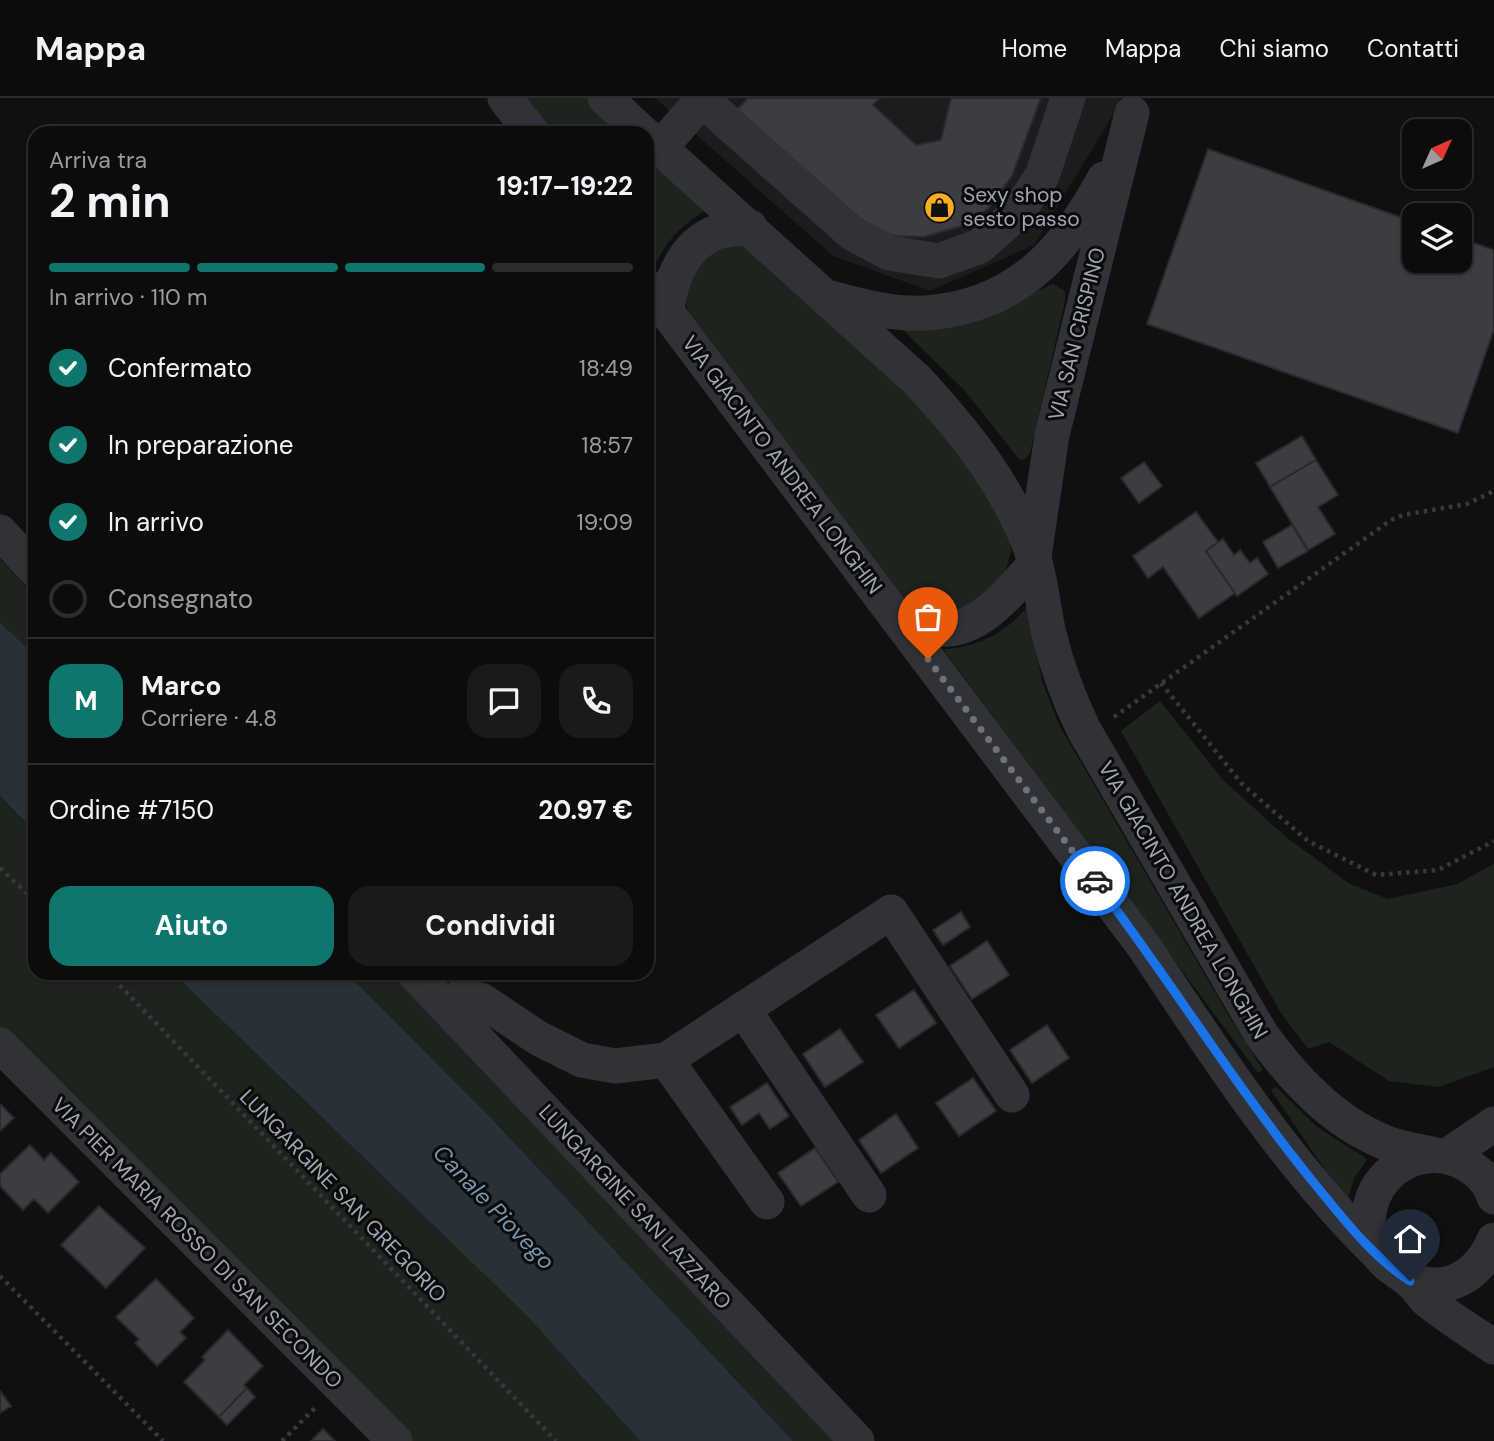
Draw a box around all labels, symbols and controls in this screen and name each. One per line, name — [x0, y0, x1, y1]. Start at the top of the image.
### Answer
text: Mappa — [35, 27, 146, 70]
text: Home — [1001, 33, 1067, 64]
text: Mappa — [1105, 33, 1181, 64]
text: Chi siamo — [1219, 33, 1329, 64]
text: Contatti — [1367, 33, 1459, 64]
north arrow — [1402, 119, 1472, 189]
map controls — [1402, 119, 1472, 273]
text: Arriva tra — [49, 145, 147, 175]
text: 19:17–19:22 — [497, 169, 633, 203]
text: 2 min — [49, 171, 171, 231]
place label: Sexy shop sesto passo — [963, 181, 1080, 233]
shop icon: Sexy shop sesto passo — [923, 190, 957, 224]
button: layers — [1402, 203, 1472, 273]
street label: VIA SAN CRISPINO — [1042, 245, 1112, 423]
text: In arrivo · 110 m — [49, 282, 207, 312]
street label: VIA GIACINTO ANDREA LONGHIN — [676, 330, 888, 600]
icon: check — [49, 349, 87, 387]
text: Confermato — [108, 351, 252, 385]
text: 18:49 — [579, 353, 633, 383]
icon: check — [49, 426, 87, 464]
text: In preparazione — [108, 428, 294, 462]
text: 18:57 — [581, 430, 633, 460]
icon: check — [49, 503, 87, 541]
text: In arrivo — [108, 505, 204, 539]
text: 19:09 — [577, 507, 633, 537]
text: Consegnato — [108, 582, 253, 616]
pin — [898, 587, 958, 659]
icon: bag — [909, 598, 947, 636]
button: chat — [467, 664, 541, 738]
button: phone — [559, 664, 633, 738]
text: Marco — [141, 669, 221, 703]
text: M — [74, 684, 98, 718]
text: Corriere · 4.8 — [141, 703, 277, 733]
street label: VIA GIACINTO ANDREA LONGHIN — [1092, 756, 1274, 1044]
text: Ordine #7150 — [49, 793, 214, 827]
text: 20.97 € — [538, 793, 633, 827]
courier — [1060, 846, 1130, 916]
icon: car — [1076, 862, 1114, 900]
button: Aiuto — [49, 886, 334, 966]
button: Condividi — [348, 886, 633, 966]
street label: LUNGARGINE SAN GREGORIO — [234, 1083, 452, 1309]
street label: VIA PIER MARIA ROSSO DI SAN SECONDO — [45, 1091, 349, 1395]
street label: LUNGARGINE SAN LAZZARO — [533, 1099, 737, 1315]
water label: Canale Piovego — [427, 1138, 561, 1276]
pin — [1380, 1209, 1440, 1281]
icon: home — [1391, 1220, 1429, 1258]

